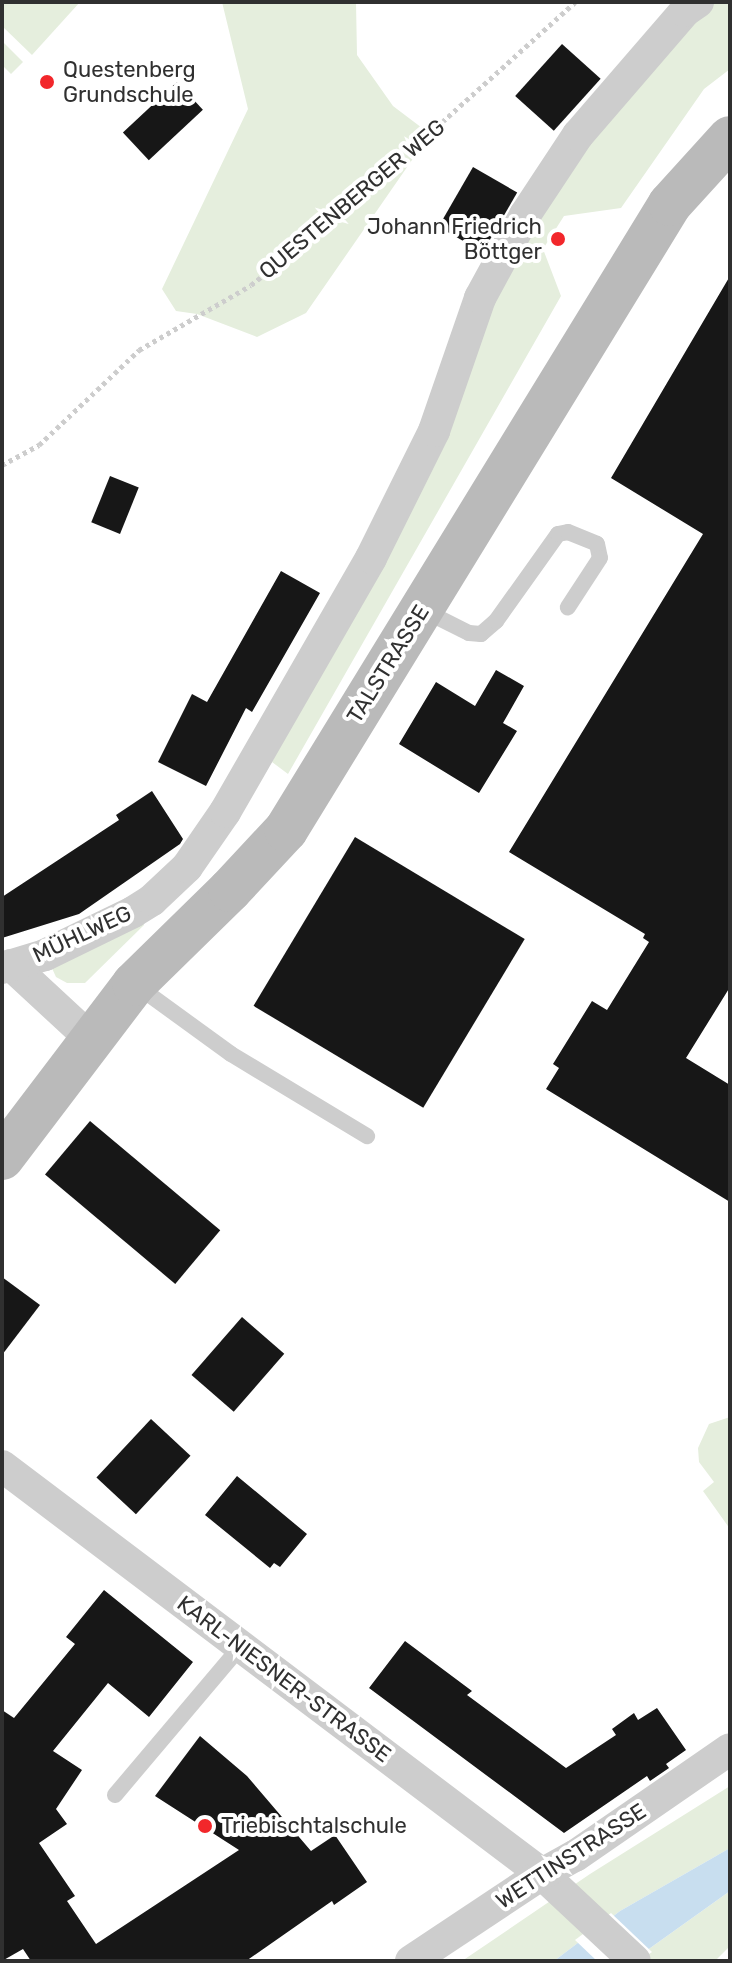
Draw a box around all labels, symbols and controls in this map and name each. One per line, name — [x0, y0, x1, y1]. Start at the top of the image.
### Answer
place label: Questenberg Grundschule — [63, 56, 196, 108]
marker: Questenberg Grundschule — [38, 73, 56, 91]
street label: QUESTENBERGER WEG — [254, 113, 450, 285]
place label: Johann Friedrich Böttger — [367, 213, 542, 264]
marker: Johann Friedrich Böttger — [549, 230, 567, 248]
street label: TALSTRASSE — [341, 600, 435, 728]
street label: MÜHLWEG — [28, 900, 136, 968]
street label: KARL-NIESNER-STRASSE — [172, 1590, 396, 1768]
street label: WETTINSTRASSE — [491, 1798, 651, 1914]
place label: Triebischtalschule — [221, 1813, 407, 1839]
marker: Triebischtalschule — [196, 1817, 214, 1835]

